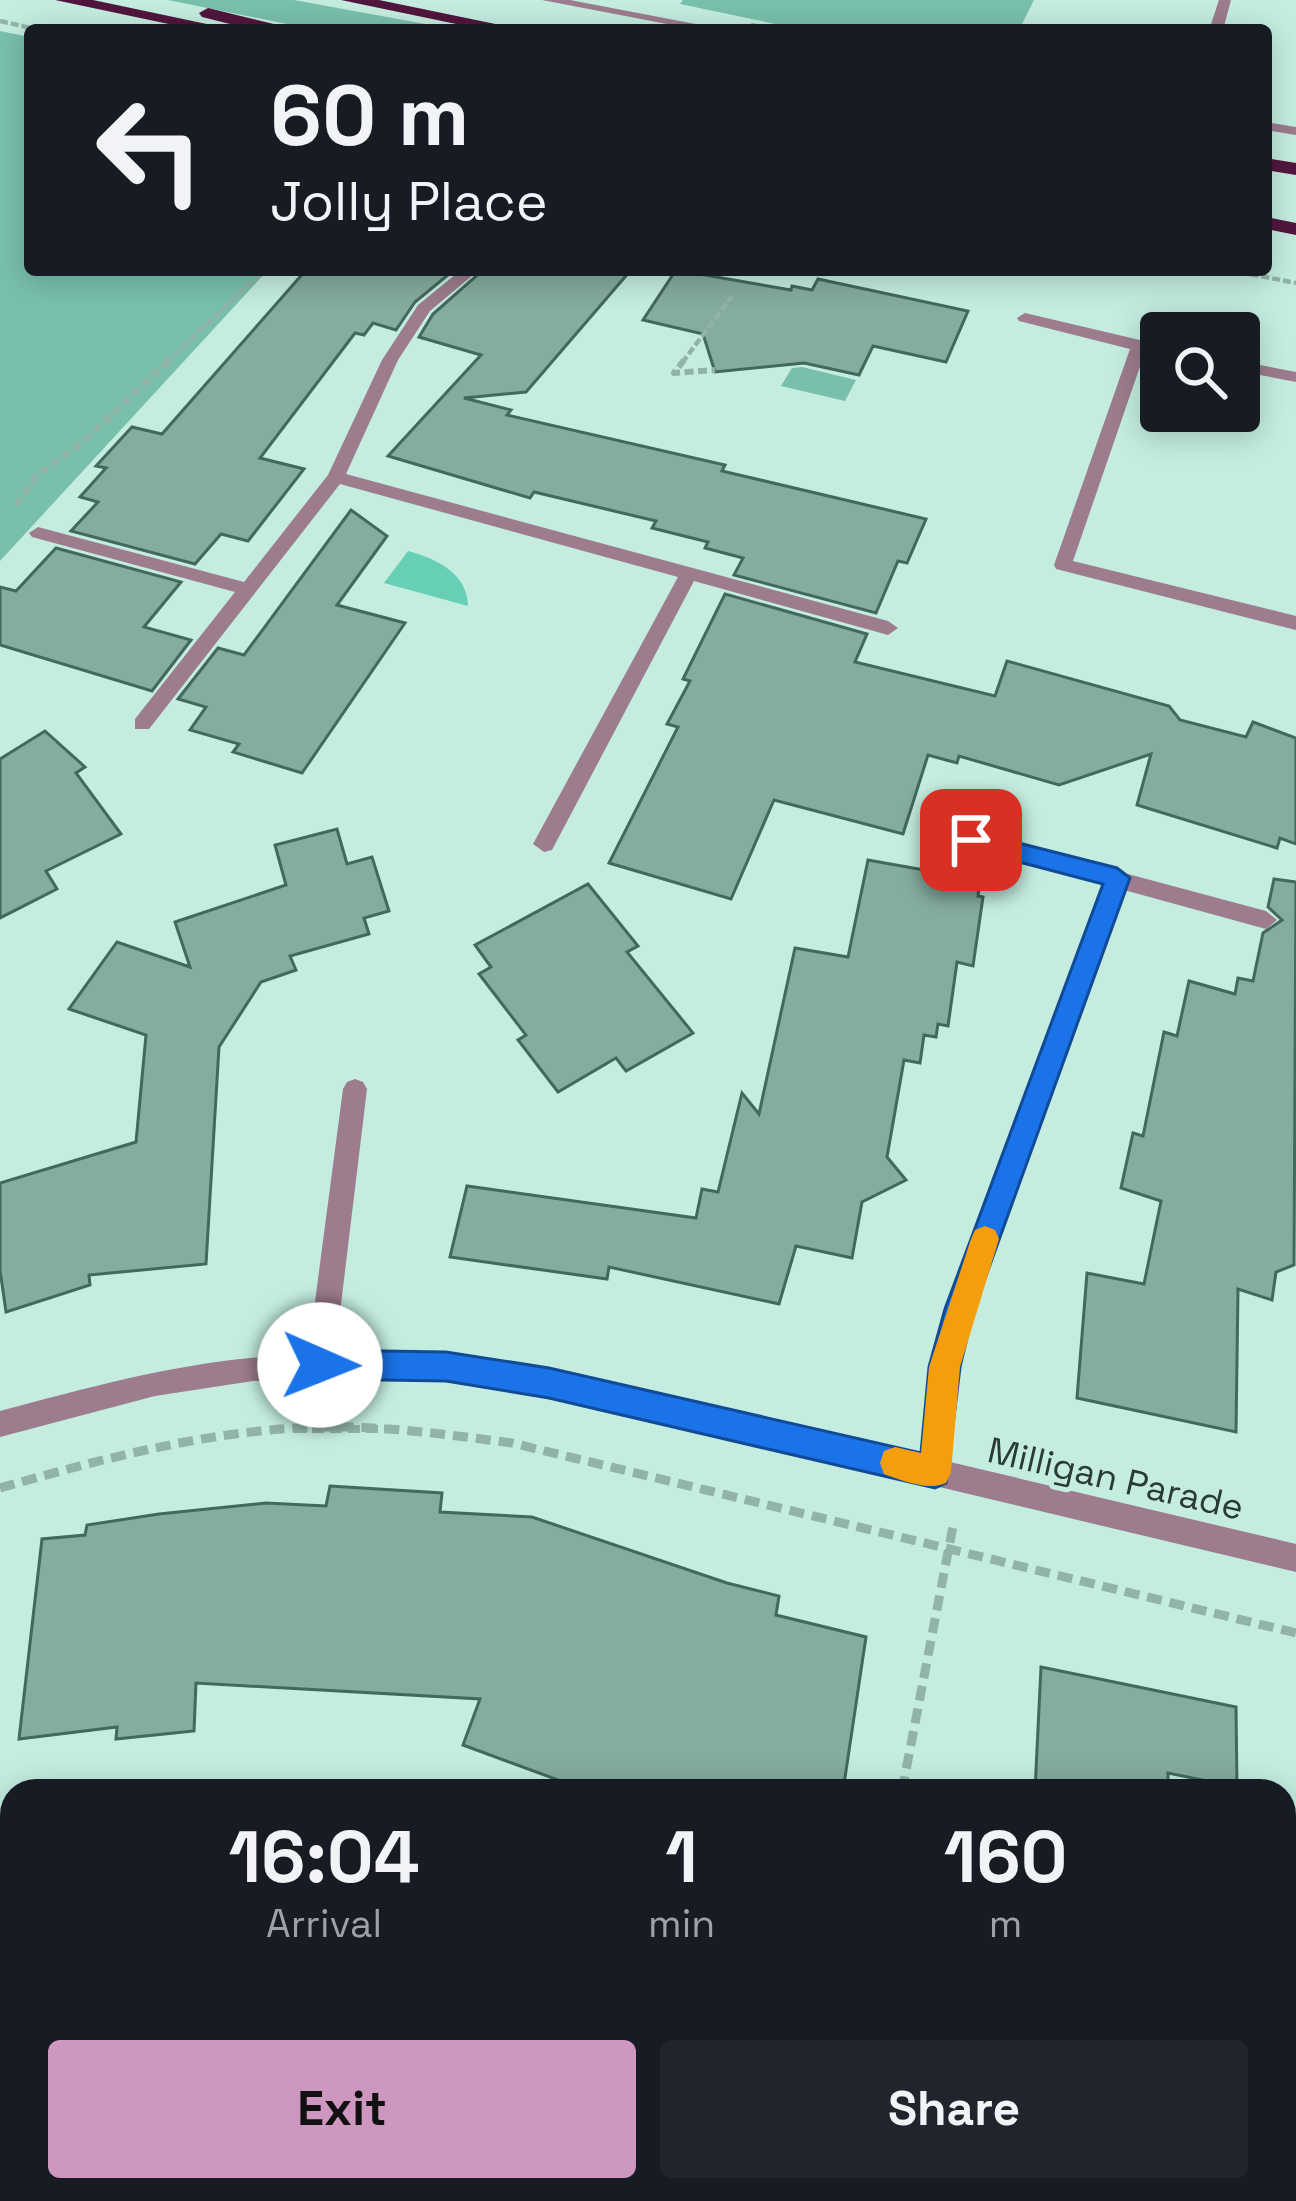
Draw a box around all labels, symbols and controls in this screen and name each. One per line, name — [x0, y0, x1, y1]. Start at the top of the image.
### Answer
text: 60 m — [270, 62, 469, 170]
icon: left — [72, 72, 228, 228]
text: Jolly Place — [270, 167, 548, 236]
map controls — [1140, 312, 1260, 432]
button: search — [1140, 312, 1260, 432]
pin — [920, 789, 1022, 891]
icon: arrive — [938, 807, 1004, 873]
position arrow — [257, 1302, 383, 1428]
street label: Milligan Parade — [983, 1427, 1248, 1531]
text: 16:04 — [229, 1811, 420, 1903]
text: 1 — [665, 1811, 698, 1903]
text: 160 — [944, 1811, 1067, 1903]
text: Arrival — [266, 1899, 382, 1948]
text: min — [648, 1899, 715, 1948]
text: m — [989, 1899, 1022, 1948]
button: Exit — [48, 2040, 636, 2178]
button: Share — [660, 2040, 1248, 2178]

